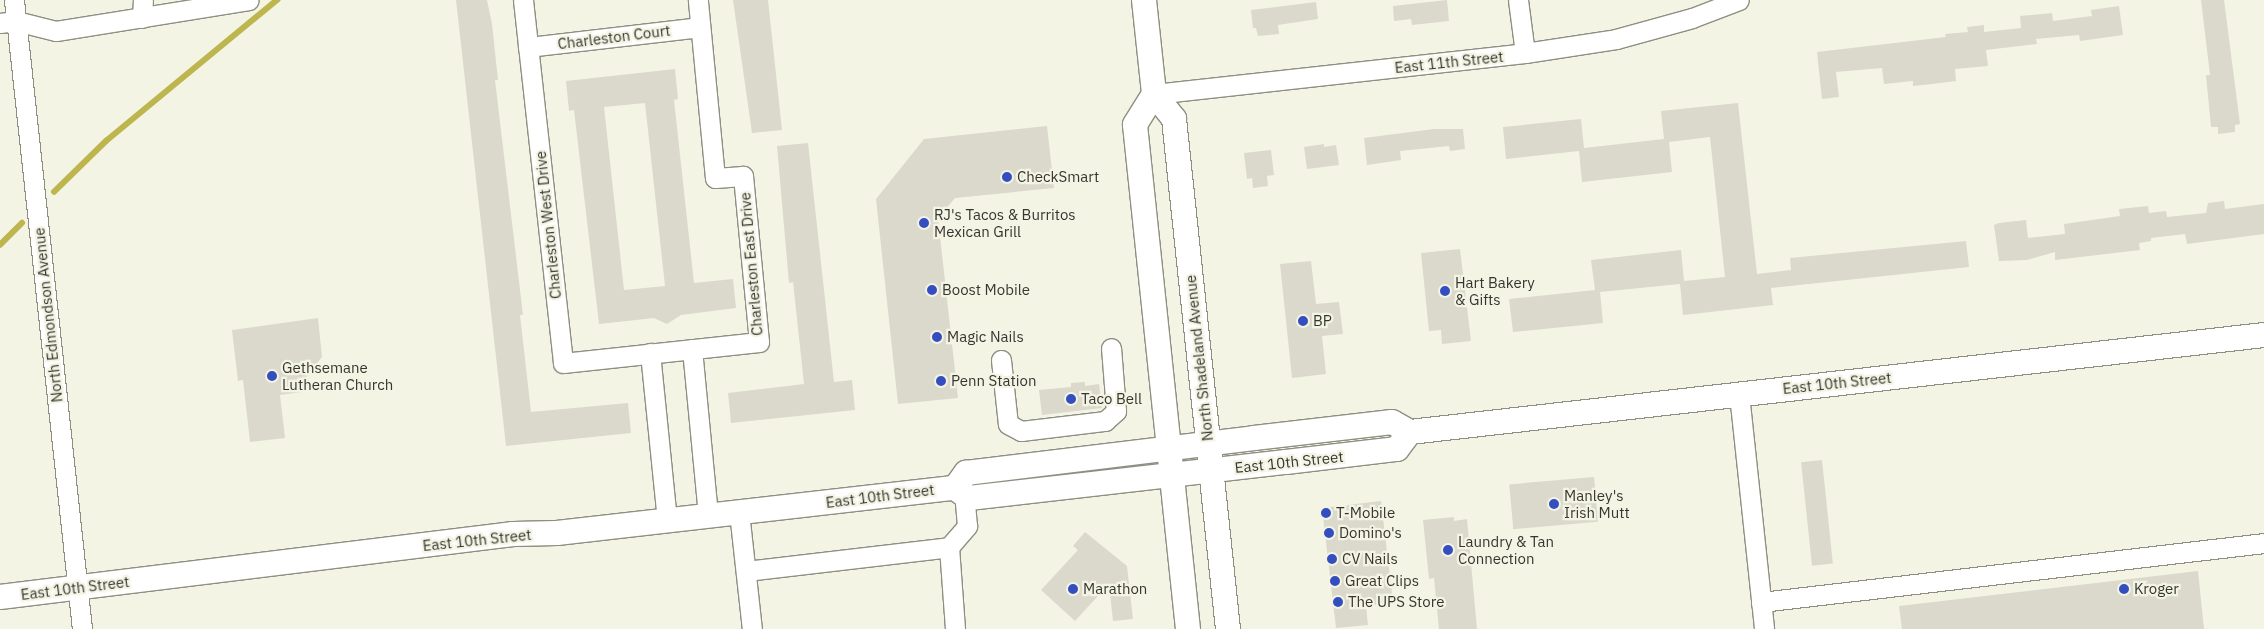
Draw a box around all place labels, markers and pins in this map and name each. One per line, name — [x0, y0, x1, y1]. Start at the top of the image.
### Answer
place label: CheckSmart — [1017, 168, 1099, 186]
marker: CheckSmart — [1001, 171, 1013, 183]
place label: RJ's Tacos & Burritos Mexican Grill — [934, 205, 1076, 240]
marker: RJ's Tacos & Burritos Mexican Grill — [918, 217, 930, 229]
place label: Hart Bakery & Gifts — [1455, 273, 1535, 308]
place label: Boost Mobile — [942, 281, 1030, 299]
marker: Boost Mobile — [926, 284, 938, 296]
marker: Hart Bakery & Gifts — [1439, 285, 1451, 297]
place label: BP — [1313, 312, 1332, 330]
marker: BP — [1297, 315, 1309, 327]
place label: Magic Nails — [947, 328, 1024, 346]
marker: Magic Nails — [931, 331, 943, 343]
place label: Gethsemane Lutheran Church — [282, 358, 393, 393]
marker: Gethsemane Lutheran Church — [266, 370, 278, 382]
place label: Penn Station — [951, 372, 1037, 390]
marker: Penn Station — [935, 375, 947, 387]
place label: Taco Bell — [1081, 390, 1142, 408]
marker: Taco Bell — [1065, 393, 1077, 405]
place label: Manley's Irish Mutt — [1564, 486, 1630, 521]
marker: Manley's Irish Mutt — [1548, 498, 1560, 510]
place label: T-Mobile — [1336, 504, 1395, 522]
marker: T-Mobile — [1320, 507, 1332, 519]
place label: Domino's — [1339, 524, 1402, 542]
marker: Domino's — [1323, 527, 1335, 539]
place label: Laundry & Tan Connection — [1458, 532, 1554, 567]
marker: Laundry & Tan Connection — [1442, 544, 1454, 556]
place label: CV Nails — [1342, 550, 1398, 568]
marker: CV Nails — [1326, 553, 1338, 565]
place label: Great Clips — [1345, 572, 1419, 590]
marker: Great Clips — [1329, 575, 1341, 587]
place label: Marathon — [1083, 580, 1147, 598]
place label: Kroger — [2134, 580, 2179, 598]
marker: Marathon — [1067, 583, 1079, 595]
marker: Kroger — [2118, 583, 2130, 595]
place label: The UPS Store — [1348, 593, 1444, 611]
marker: The UPS Store — [1332, 596, 1344, 608]

